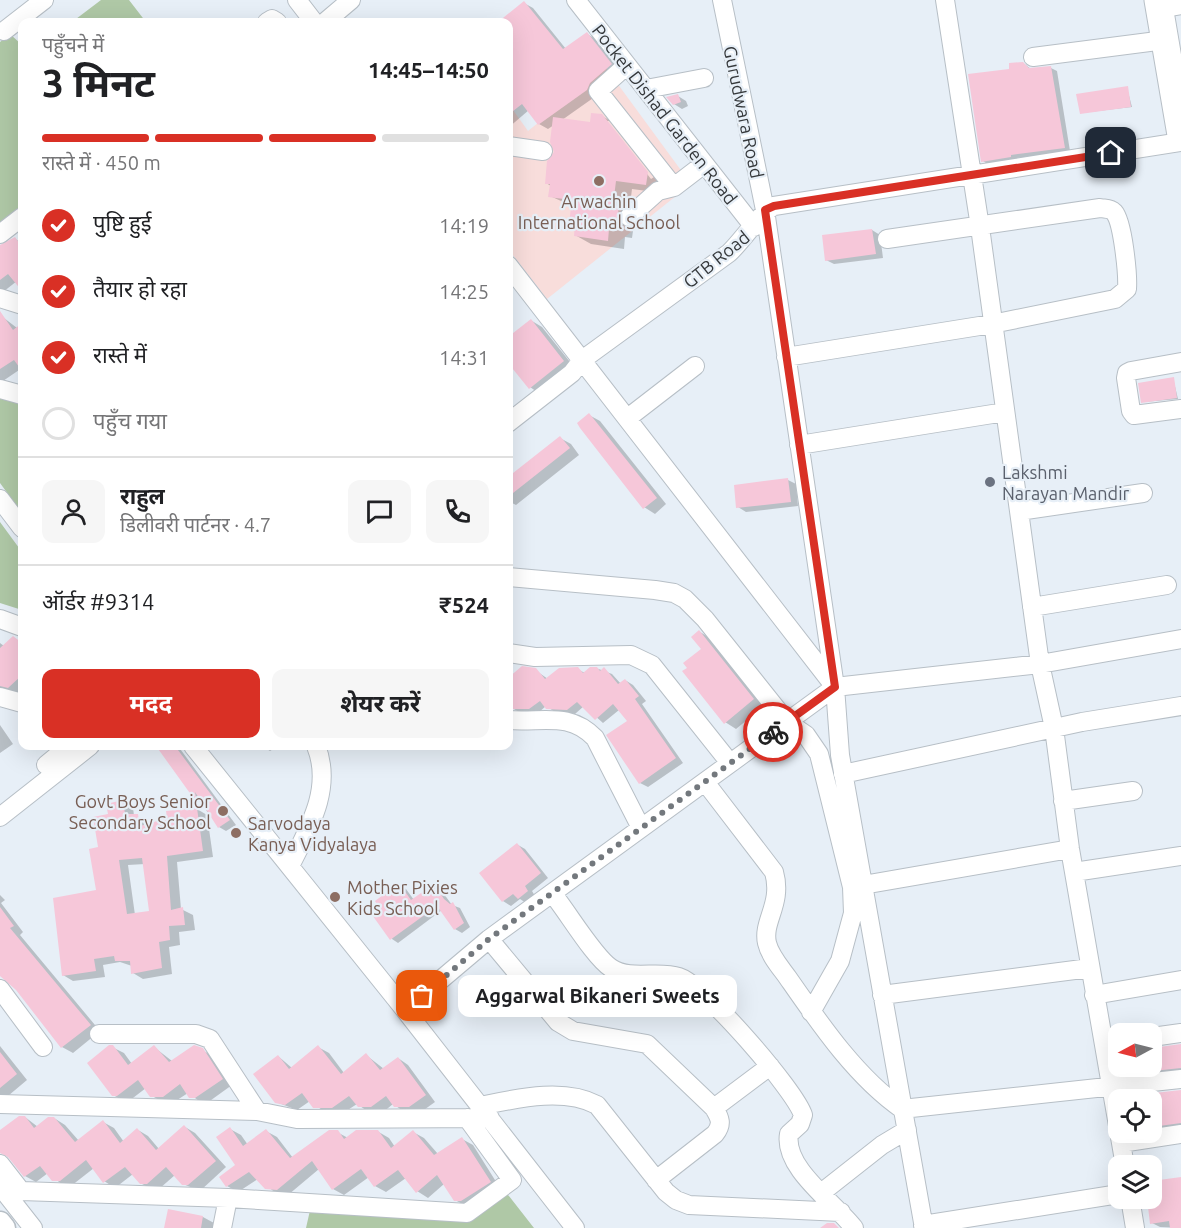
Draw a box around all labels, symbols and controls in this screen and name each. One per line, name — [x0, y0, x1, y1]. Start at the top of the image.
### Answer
street label: Pocket Dishad Garden Road — [589, 20, 741, 208]
text: पहुँचने में — [42, 33, 104, 56]
street label: Gurudwara Road — [720, 44, 768, 180]
text: 14:45–14:50 — [368, 57, 489, 82]
text: 3 मिनट — [42, 61, 155, 104]
pin — [1085, 127, 1136, 178]
icon: home — [1094, 136, 1127, 169]
text: रास्ते में · 450 m — [42, 151, 161, 174]
marker: Arwachin International School — [592, 174, 606, 188]
place label: Arwachin International School — [518, 191, 680, 232]
icon: check — [42, 209, 75, 242]
text: पुष्टि हुई — [93, 210, 152, 235]
text: 14:19 — [439, 214, 489, 237]
street label: GTB Road — [679, 226, 753, 292]
icon: check — [42, 275, 75, 308]
text: तैयार हो रहा — [93, 276, 187, 301]
text: 14:25 — [439, 280, 489, 303]
icon: check — [42, 341, 75, 374]
text: रास्ते में — [93, 342, 147, 367]
text: 14:31 — [439, 346, 489, 369]
text: पहुँच गया — [93, 408, 167, 433]
place label: Lakshmi Narayan Mandir — [1002, 462, 1130, 503]
marker: Lakshmi Narayan Mandir — [983, 475, 997, 489]
button: person — [42, 480, 105, 543]
button: chat — [348, 480, 411, 543]
button: phone — [426, 480, 489, 543]
text: राहुल — [120, 483, 165, 508]
text: डिलीवरी पार्टनर · 4.7 — [120, 513, 271, 536]
text: ऑर्डर #9314 — [42, 589, 154, 614]
text: ₹524 — [439, 592, 489, 617]
button: मदद — [42, 669, 260, 738]
button: शेयर करें — [272, 669, 489, 738]
courier — [743, 702, 803, 762]
icon: bike — [757, 716, 790, 749]
place label: Govt Boys Senior Secondary School — [69, 791, 211, 832]
marker: Govt Boys Senior Secondary School — [216, 804, 230, 818]
place label: Sarvodaya Kanya Vidyalaya — [248, 813, 377, 854]
marker: Sarvodaya Kanya Vidyalaya — [229, 826, 243, 840]
place label: Mother Pixies Kids School — [347, 877, 458, 918]
marker: Mother Pixies Kids School — [328, 890, 342, 904]
pin — [396, 970, 447, 1021]
callout: Aggarwal Bikaneri Sweets — [458, 975, 737, 1017]
icon: bag — [405, 979, 438, 1012]
text: Aggarwal Bikaneri Sweets — [475, 984, 720, 1007]
north arrow — [1108, 1023, 1162, 1077]
map controls — [1108, 1023, 1162, 1209]
button: locate — [1108, 1089, 1162, 1143]
button: layers — [1108, 1155, 1162, 1209]

